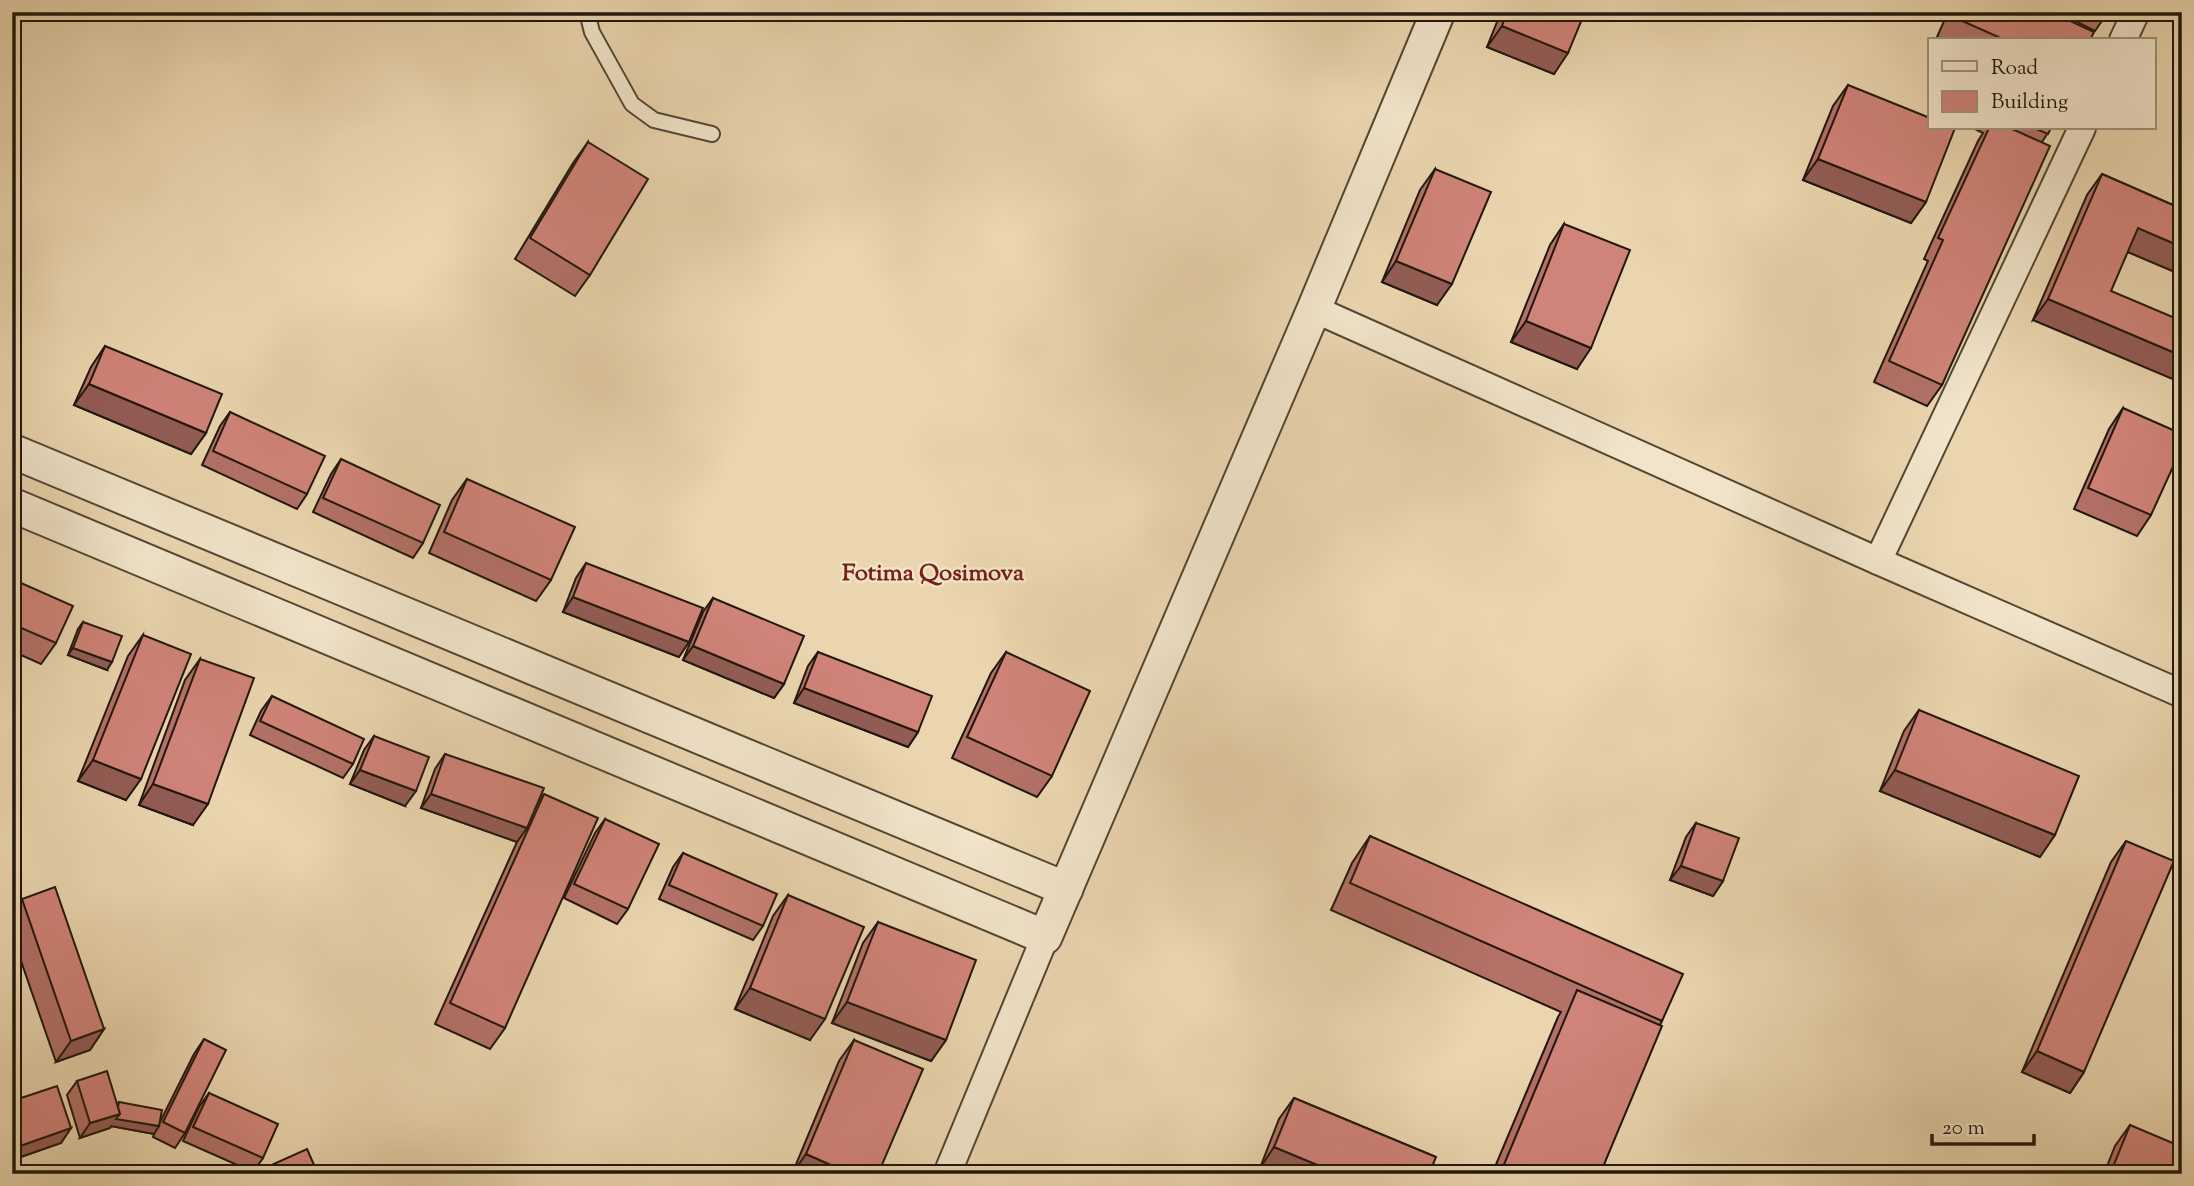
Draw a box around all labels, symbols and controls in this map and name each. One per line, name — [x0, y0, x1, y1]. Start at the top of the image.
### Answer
legend — [1928, 38, 2156, 130]
text: Road — [1991, 54, 2038, 84]
text: Building — [1991, 88, 2068, 118]
district label: Fotima Qosimova — [842, 557, 1025, 591]
scale bar — [1932, 1102, 2033, 1146]
text: 20 m — [1942, 1114, 1985, 1144]

